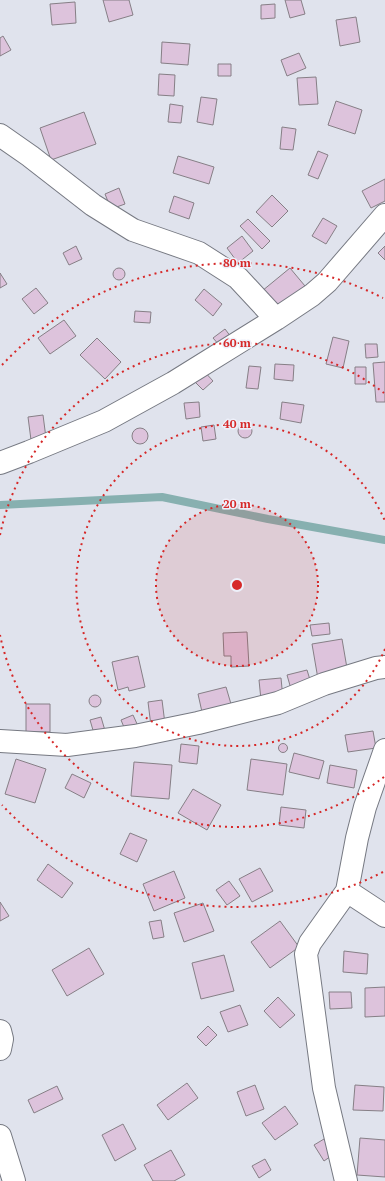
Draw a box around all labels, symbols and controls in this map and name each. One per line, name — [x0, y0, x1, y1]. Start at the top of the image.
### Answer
text: 80 m — [223, 255, 251, 270]
text: 60 m — [223, 335, 251, 350]
text: 40 m — [223, 416, 251, 431]
text: 20 m — [223, 496, 251, 511]
centre of rings — [230, 578, 244, 592]

